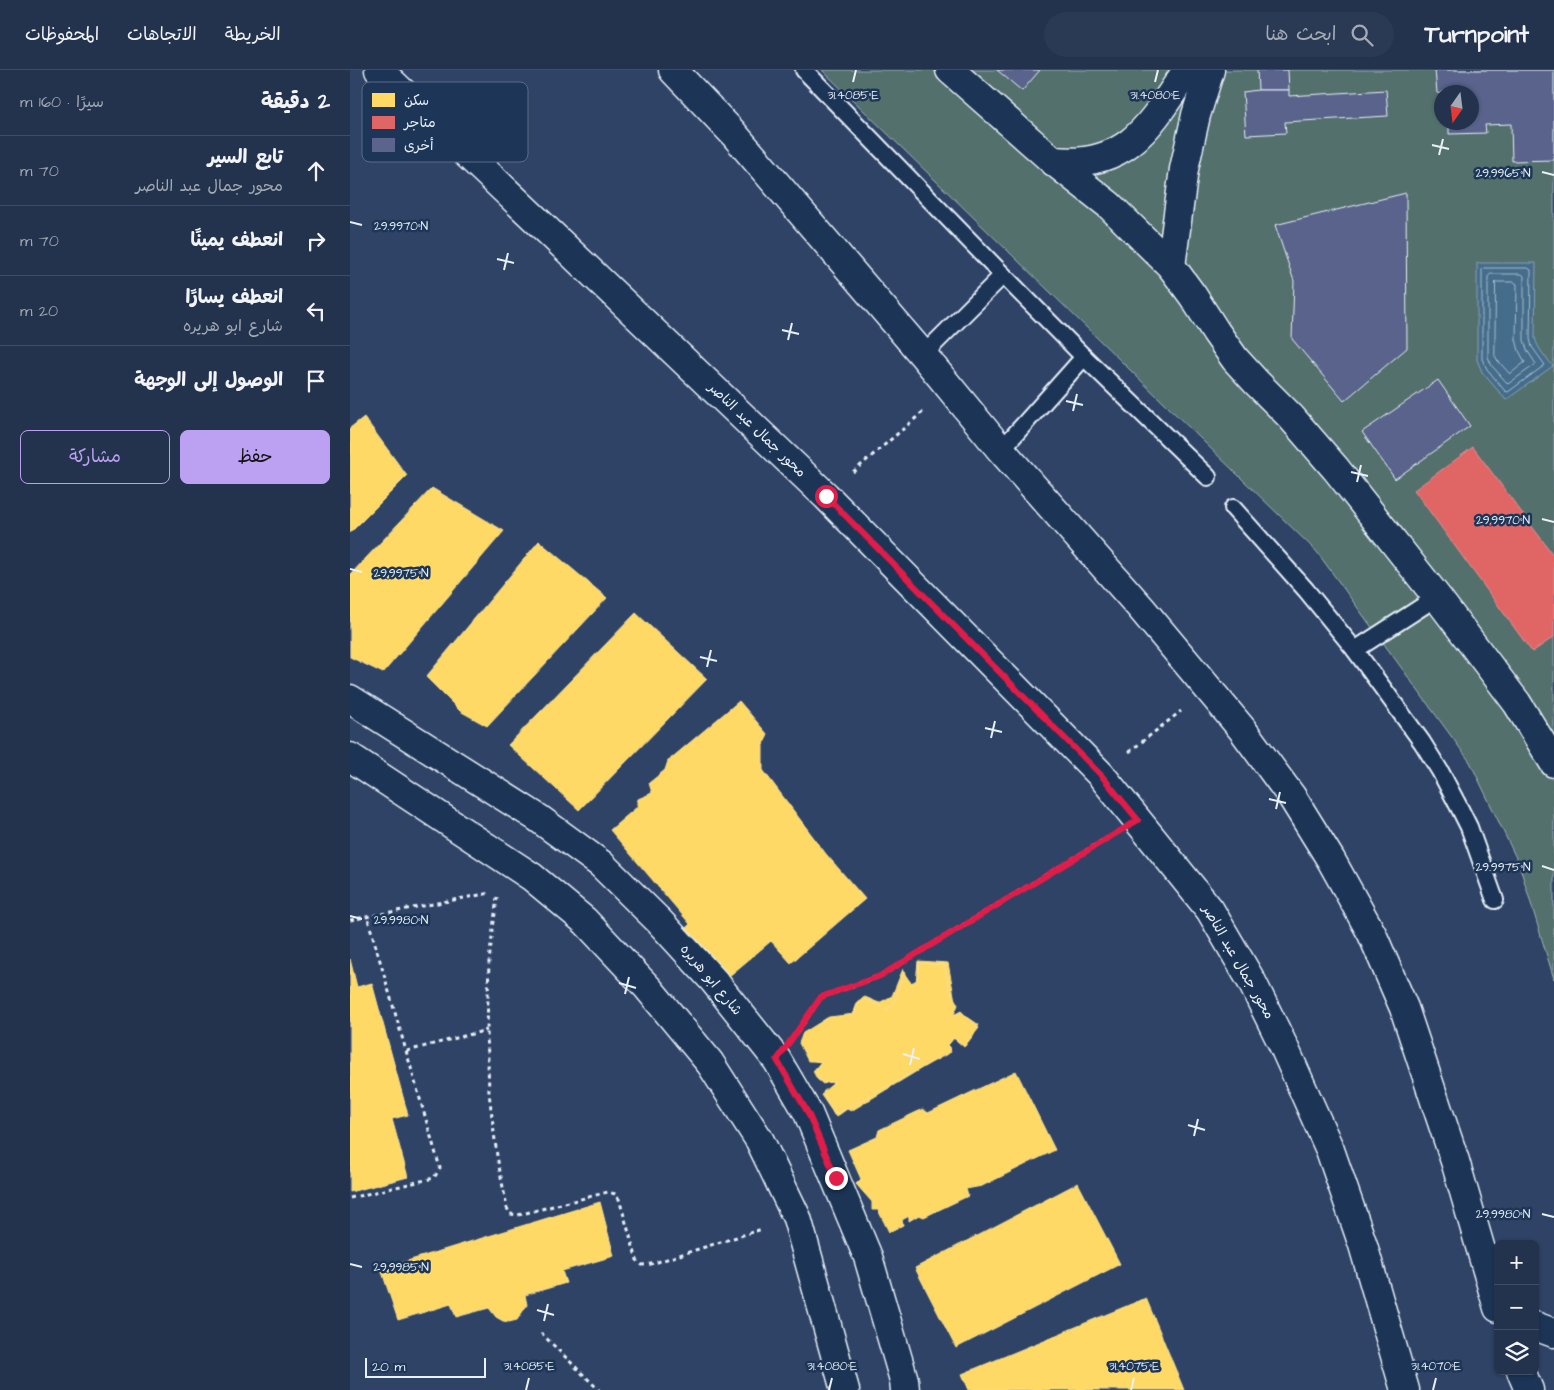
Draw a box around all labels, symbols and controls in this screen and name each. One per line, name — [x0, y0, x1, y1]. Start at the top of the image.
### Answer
search box — [1044, 12, 1394, 57]
text: Turnpoint — [1424, 18, 1529, 52]
text: ابحث هنا — [1265, 21, 1336, 48]
icon: search — [1348, 21, 1376, 49]
text: المحفوظات — [25, 22, 99, 47]
text: الاتجاهات — [127, 22, 197, 47]
text: الخريطة — [225, 22, 281, 47]
legend — [362, 82, 528, 162]
north arrow — [1434, 85, 1479, 130]
text: 2 دقيقة — [261, 87, 330, 116]
text: 31.4085°E — [827, 87, 879, 104]
text: 31.4080°E — [1130, 87, 1180, 104]
text: سيرًا · 160 m — [20, 91, 104, 113]
text: سكن — [404, 91, 429, 111]
text: متاجر — [403, 113, 436, 133]
text: أخرى — [404, 136, 434, 156]
text: تابع السير — [208, 144, 283, 171]
icon: ahead — [302, 157, 330, 185]
text: 70 m — [20, 160, 59, 182]
text: 29.9965°N — [1475, 165, 1531, 182]
text: محور جمال عبد الناصر — [136, 175, 283, 197]
text: 29.9970°N — [374, 218, 429, 235]
text: انعطف يمينًا — [191, 227, 283, 254]
icon: right — [302, 227, 330, 255]
text: 70 m — [20, 230, 59, 252]
text: انعطف يسارًا — [186, 284, 283, 311]
icon: left — [302, 297, 330, 325]
text: 20 m — [20, 300, 58, 322]
text: شارع ابو هريره — [183, 315, 283, 337]
text: الوصول إلى الوجهة — [134, 367, 283, 394]
icon: arrive — [302, 367, 330, 395]
street label: محور جمال عبد الناصر — [703, 377, 810, 482]
button: مشاركة — [20, 430, 170, 484]
button: حفظ — [180, 430, 330, 484]
route start — [815, 485, 838, 508]
text: 29.9970°N — [1476, 512, 1531, 529]
text: 29.9975°N — [373, 565, 429, 582]
text: 29.9975°N — [1475, 859, 1531, 876]
street label: محور جمال عبد الناصر — [1197, 900, 1279, 1023]
text: 29.9980°N — [374, 912, 429, 929]
street label: شارع ابو هريره — [675, 940, 747, 1020]
route end — [825, 1167, 848, 1190]
text: 29.9980°N — [1476, 1206, 1531, 1223]
map controls — [1494, 1240, 1539, 1375]
button: + — [1494, 1240, 1539, 1285]
text: 29.9985°N — [373, 1259, 429, 1276]
button: − — [1494, 1285, 1539, 1330]
button: layers — [1494, 1330, 1539, 1375]
scale bar — [365, 1355, 486, 1378]
text: 20 m — [372, 1357, 405, 1377]
text: 31.4085°E — [503, 1358, 555, 1375]
text: 31.4080°E — [807, 1358, 857, 1375]
text: 31.4075°E — [1109, 1358, 1159, 1375]
text: 31.4070°E — [1411, 1358, 1461, 1375]

